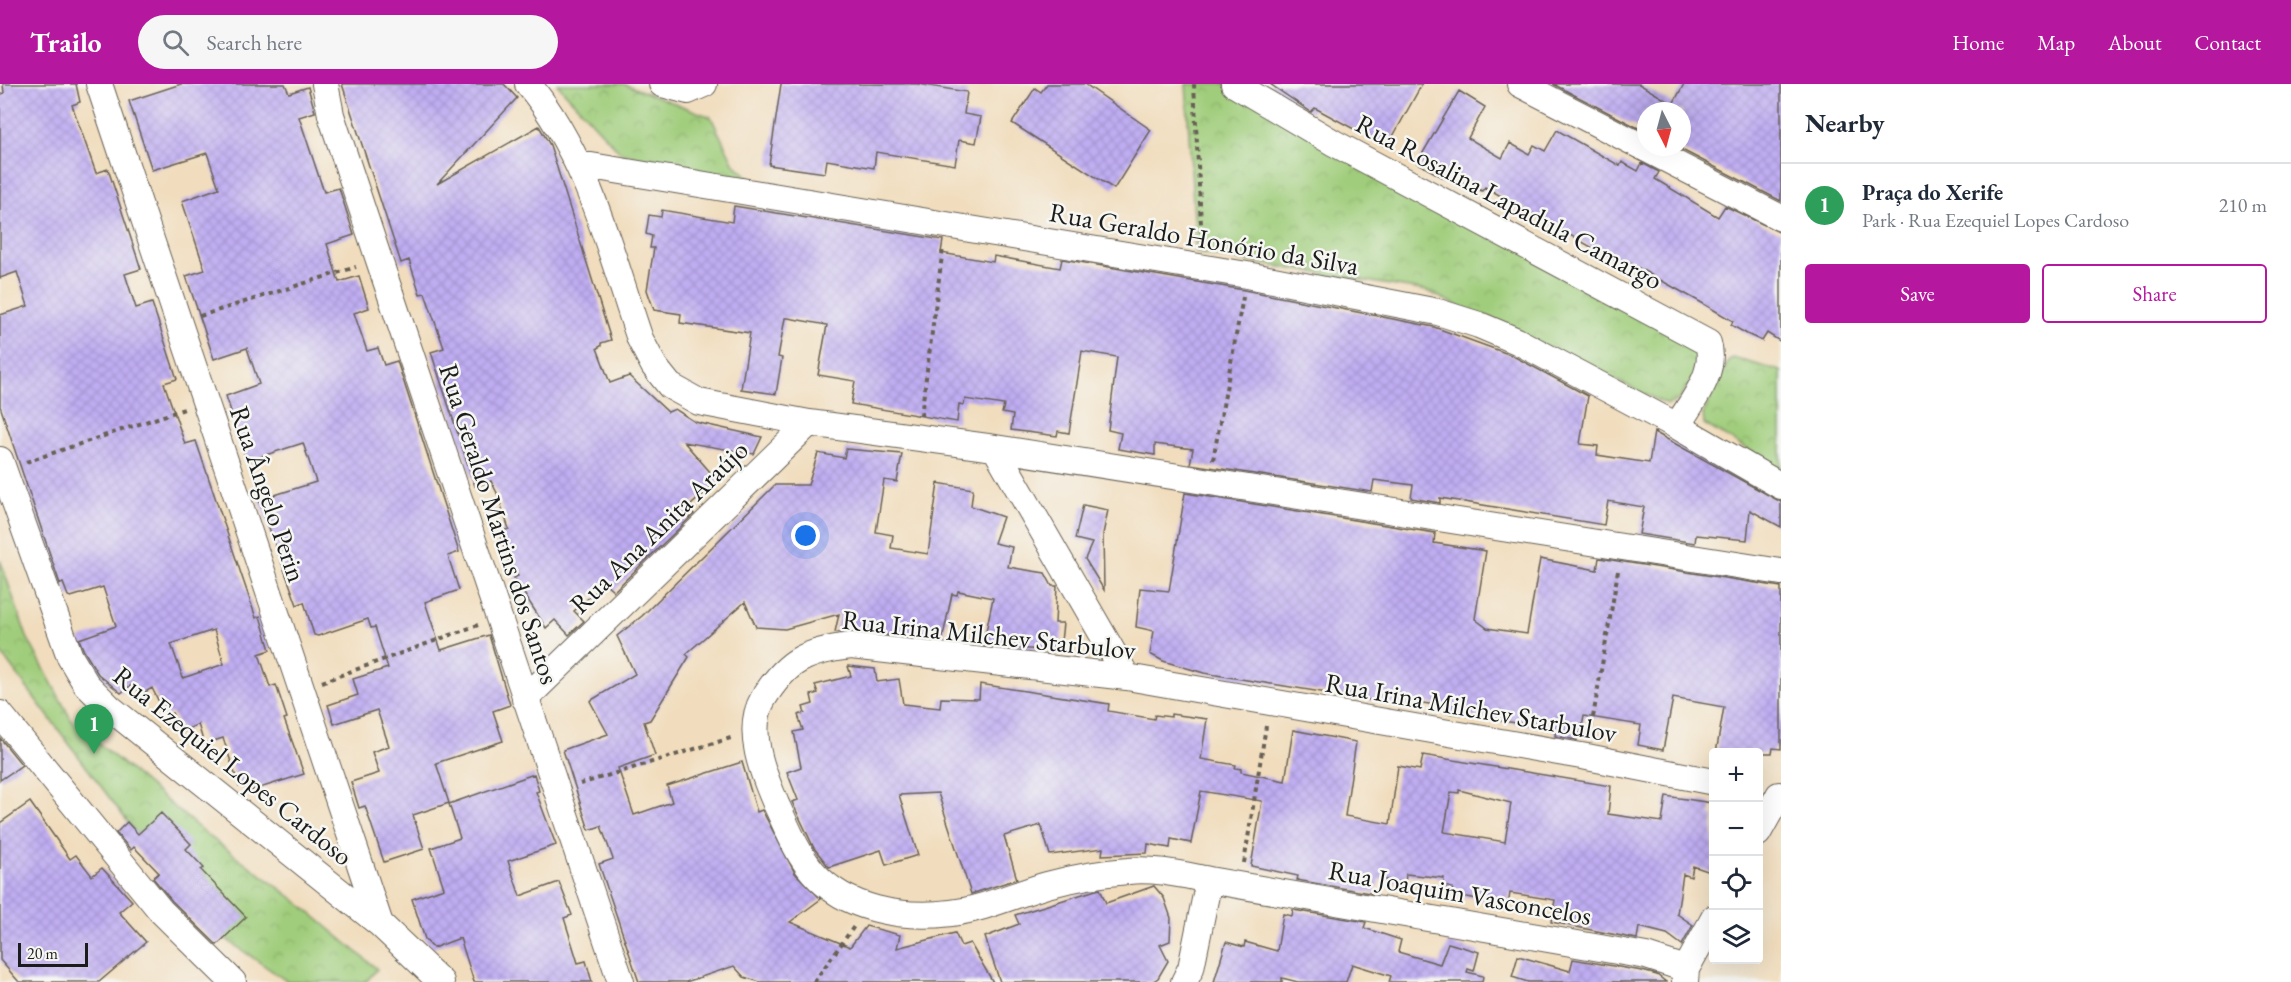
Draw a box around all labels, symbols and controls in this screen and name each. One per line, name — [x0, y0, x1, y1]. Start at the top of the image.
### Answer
search box — [138, 15, 558, 69]
text: Trailo — [30, 24, 102, 60]
icon: search — [159, 26, 192, 59]
text: Search here — [207, 28, 302, 57]
text: Home — [1952, 29, 2004, 56]
text: Map — [2037, 29, 2075, 56]
text: About — [2108, 29, 2161, 56]
text: Contact — [2194, 29, 2261, 56]
north arrow — [1637, 102, 1691, 156]
street label: Rua Rosalina Lapadula Camargo — [1350, 106, 1669, 297]
text: Nearby — [1805, 106, 1885, 140]
text: Praça do Xerife — [1862, 178, 2003, 207]
text: 1 — [1819, 192, 1830, 218]
text: 210 m — [2219, 192, 2267, 218]
street label: Rua Geraldo Honório da Silva — [1047, 194, 1362, 283]
text: Park · Rua Ezequiel Lopes Cardoso — [1862, 207, 2129, 233]
button: Save — [1805, 264, 2030, 323]
button: Share — [2042, 264, 2267, 323]
street label: Rua Geraldo Martins dos Santos — [431, 359, 568, 689]
street label: Rua Ângelo Perin — [222, 401, 315, 587]
street label: Rua Ana Anita Araújo — [562, 432, 755, 621]
your location — [791, 521, 820, 550]
street label: Rua Irina Milchev Starbulov — [840, 602, 1138, 667]
street label: Rua Ezequiel Lopes Cardoso — [106, 658, 360, 873]
street label: Rua Irina Milchev Starbulov — [1323, 665, 1620, 750]
pin: 1 — [74, 704, 113, 754]
map controls — [1709, 748, 1763, 964]
button: + — [1709, 748, 1763, 802]
button: − — [1709, 802, 1763, 856]
street label: Rua Joaquim Vasconcelos — [1326, 852, 1594, 933]
button: locate — [1709, 856, 1763, 910]
button: layers — [1709, 910, 1763, 964]
scale bar — [18, 940, 88, 968]
text: 20 m — [27, 943, 58, 964]

